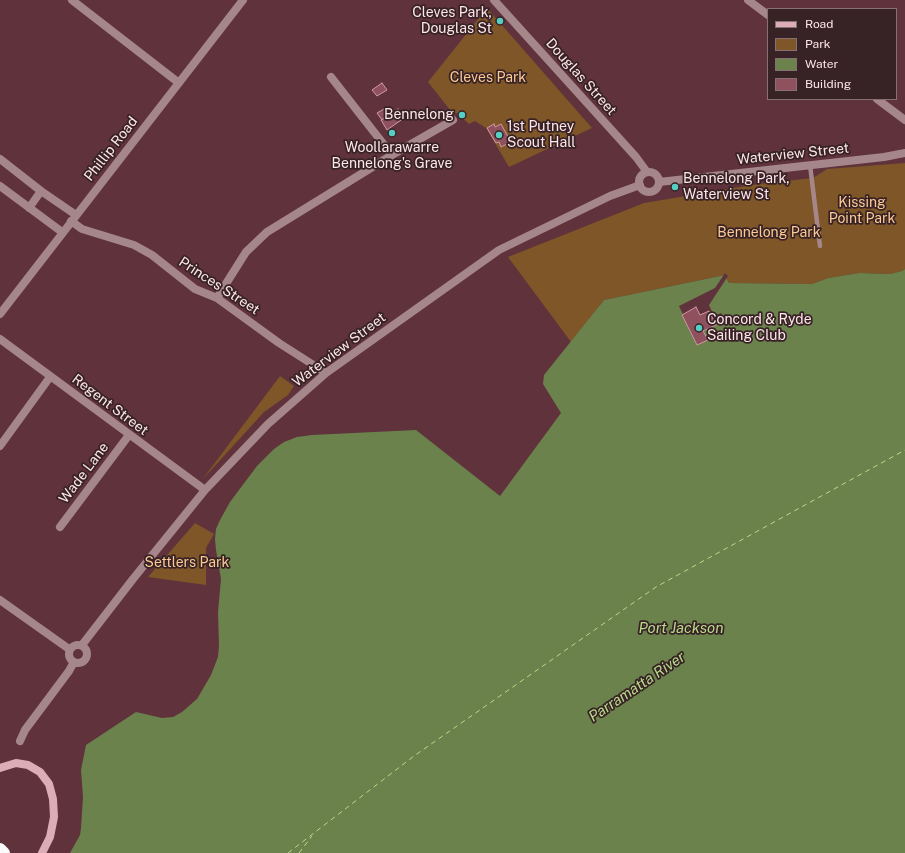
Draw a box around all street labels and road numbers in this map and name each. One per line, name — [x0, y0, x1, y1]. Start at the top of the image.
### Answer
street label: Douglas Street — [542, 35, 620, 119]
street label: Phillip Road — [81, 113, 141, 185]
street label: Waterview Street — [736, 140, 850, 168]
street label: Princes Street — [175, 254, 263, 318]
street label: Waterview Street — [289, 309, 389, 391]
street label: Regent Street — [69, 371, 151, 439]
street label: Wade Lane — [56, 439, 112, 507]

